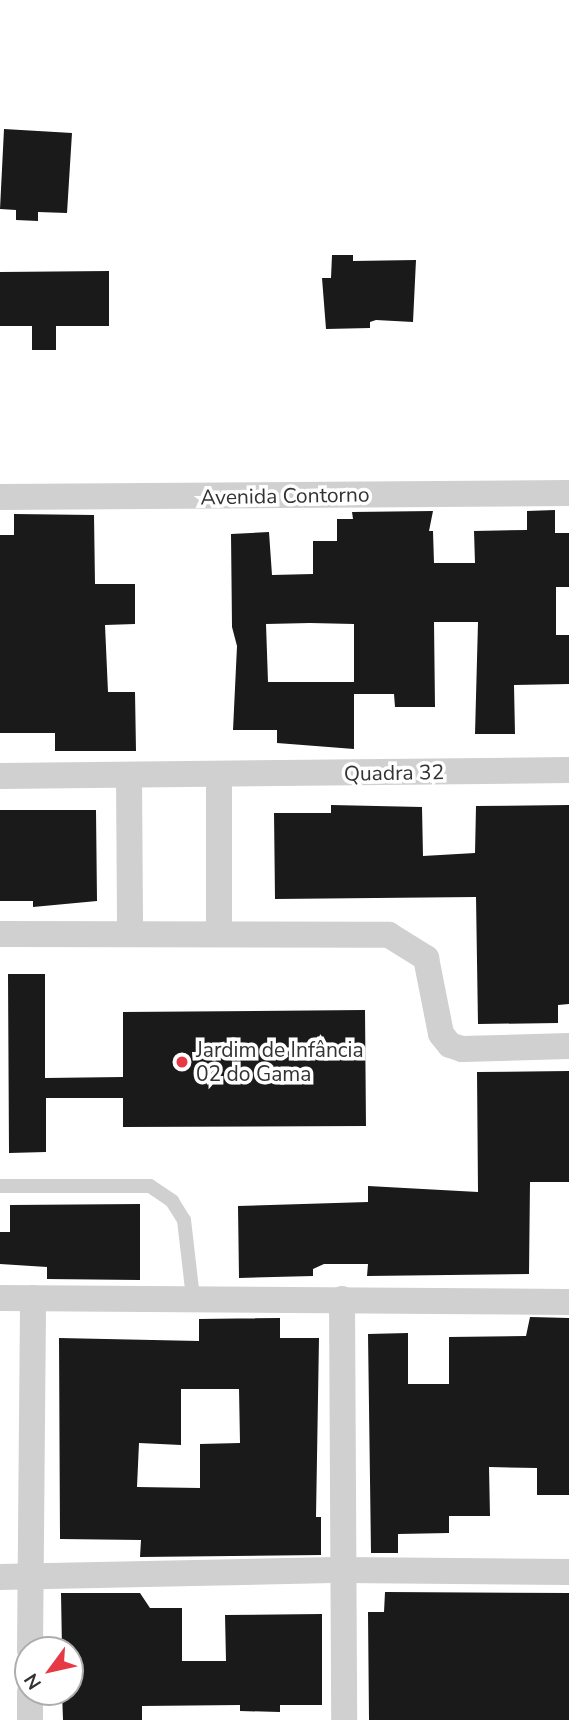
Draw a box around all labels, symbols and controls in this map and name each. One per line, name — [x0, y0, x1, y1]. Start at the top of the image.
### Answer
street label: Avenida Contorno — [200, 482, 370, 510]
street label: Quadra 32 — [344, 760, 444, 786]
place label: Jardim de Infância 02 do Gama — [196, 1037, 364, 1087]
marker: Jardim de Infância 02 do Gama — [174, 1054, 190, 1070]
north arrow — [14, 1636, 84, 1706]
text: N — [18, 1668, 48, 1694]

